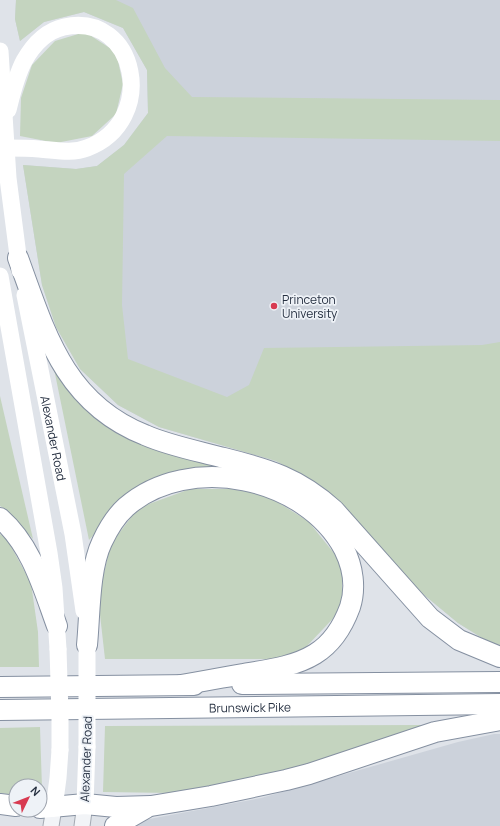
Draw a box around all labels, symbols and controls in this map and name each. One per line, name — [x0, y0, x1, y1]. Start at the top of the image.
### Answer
place label: Princeton University — [282, 291, 338, 322]
marker: Princeton University — [269, 301, 279, 311]
street label: Alexander Road — [37, 394, 71, 482]
street label: Brunswick Pike — [209, 698, 291, 716]
street label: Alexander Road — [76, 716, 96, 802]
north arrow — [8, 778, 48, 818]
text: N — [27, 783, 44, 799]

